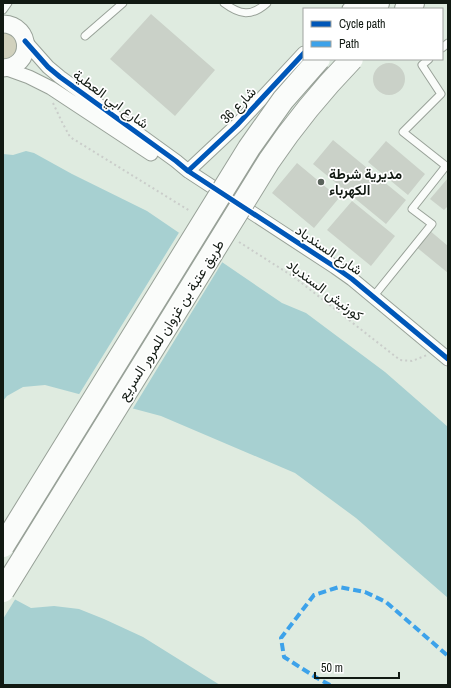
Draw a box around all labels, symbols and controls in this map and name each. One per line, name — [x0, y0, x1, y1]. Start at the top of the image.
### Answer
legend — [303, 8, 443, 60]
text: Cycle path — [339, 16, 386, 32]
text: Path — [339, 36, 359, 52]
street label: شارع ابي العطية — [68, 65, 152, 135]
street label: شارع 36 — [216, 83, 261, 129]
place label: مديرية شرطة الكهرباء — [329, 165, 403, 199]
marker: مديرية شرطة الكهرباء — [316, 177, 326, 187]
street label: شارع السندباد — [291, 221, 366, 281]
street label: طريق عتبة بن غزوان للمرور السريع — [114, 236, 230, 405]
street label: كورنيش السندباد — [283, 255, 367, 325]
scale bar — [315, 654, 399, 680]
text: 50 m — [321, 660, 343, 676]

